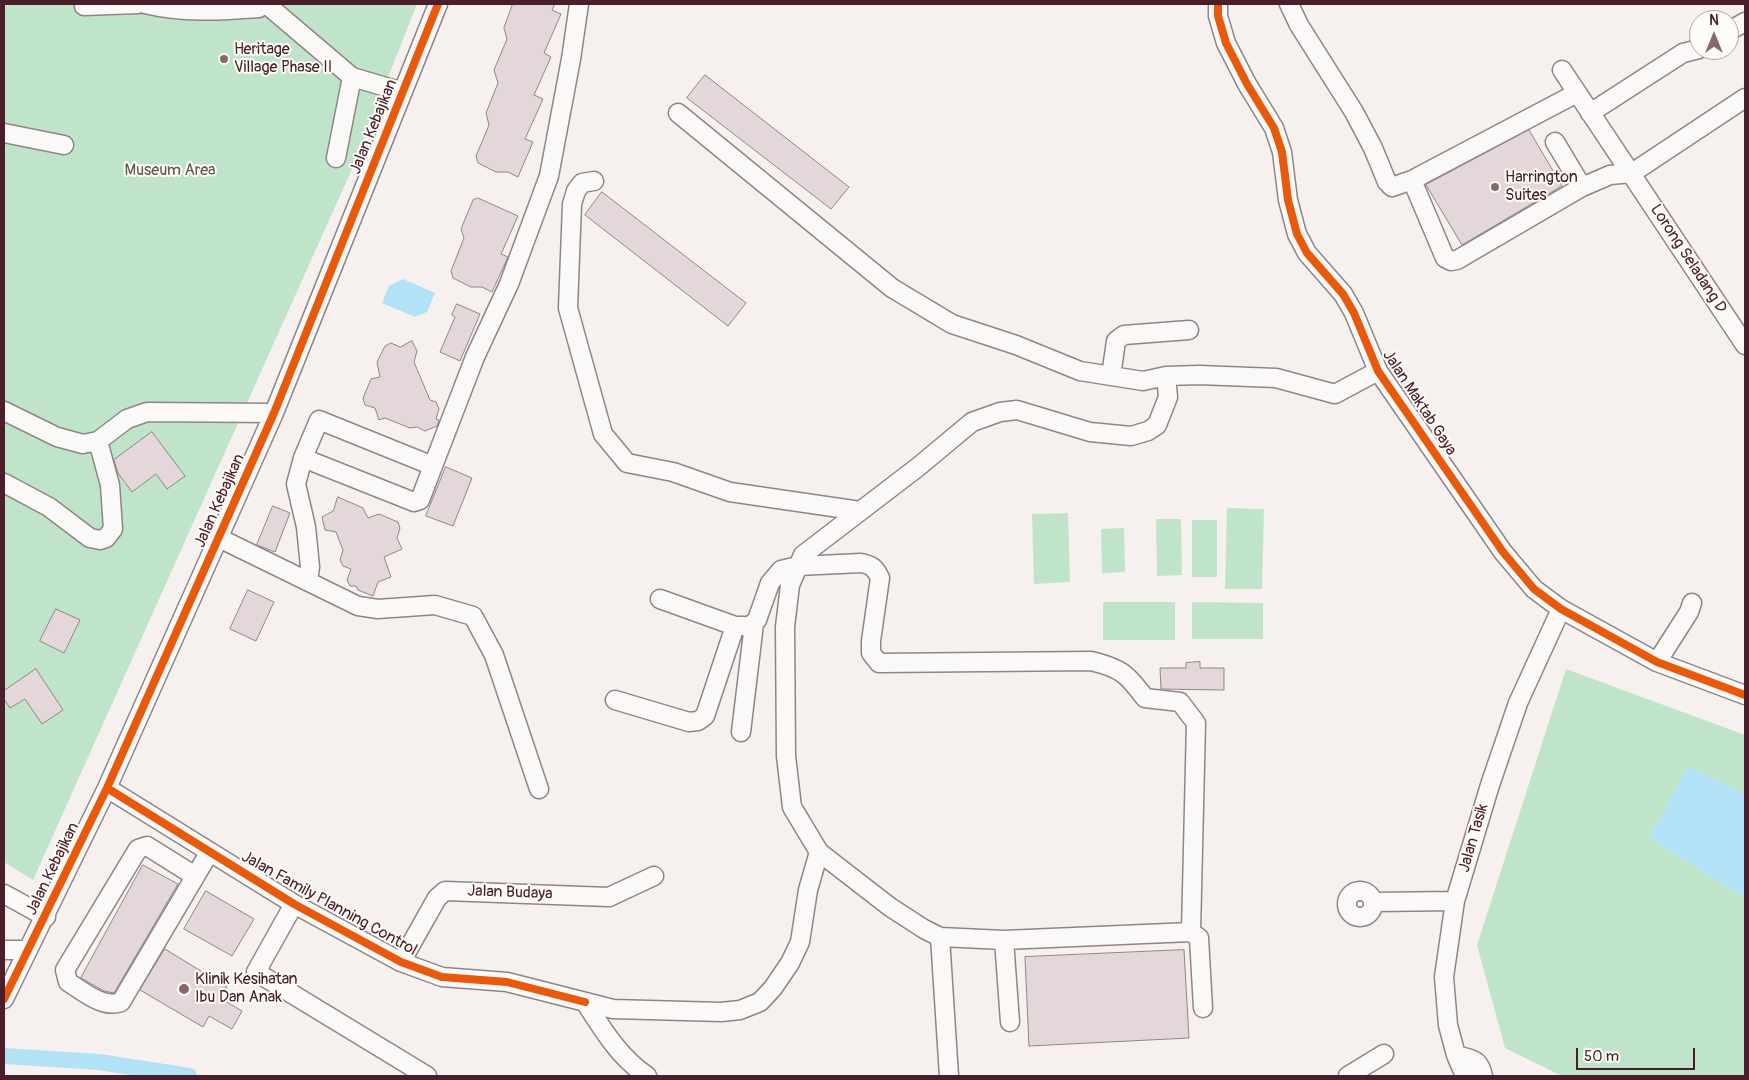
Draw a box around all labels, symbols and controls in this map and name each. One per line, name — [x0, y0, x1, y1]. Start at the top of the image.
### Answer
north arrow — [1689, 10, 1739, 60]
text: N — [1709, 12, 1719, 29]
place label: Heritage Village Phase II — [234, 40, 332, 78]
marker: Heritage Village Phase II — [218, 53, 230, 65]
street label: Jalan Kebajikan — [346, 77, 402, 177]
park label: Museum Area — [125, 161, 215, 181]
place label: Harrington Suites — [1505, 168, 1578, 206]
marker: Harrington Suites — [1489, 181, 1501, 193]
street label: Lorong Seladang D — [1646, 201, 1730, 317]
street label: Jalan Maktab Gaya — [1378, 347, 1460, 459]
street label: Jalan Kebajikan — [191, 451, 249, 551]
street label: Jalan Tasik — [1455, 802, 1493, 874]
street label: Jalan Kebajikan — [22, 820, 84, 918]
street label: Jalan Family Planning Control — [238, 848, 420, 960]
street label: Jalan Budaya — [467, 882, 553, 904]
place label: Klinik Kesihatan Ibu Dan Anak — [195, 970, 298, 1008]
marker: Klinik Kesihatan Ibu Dan Anak — [177, 982, 191, 996]
scale bar — [1579, 1038, 1698, 1070]
text: 50 m — [1584, 1047, 1619, 1066]

